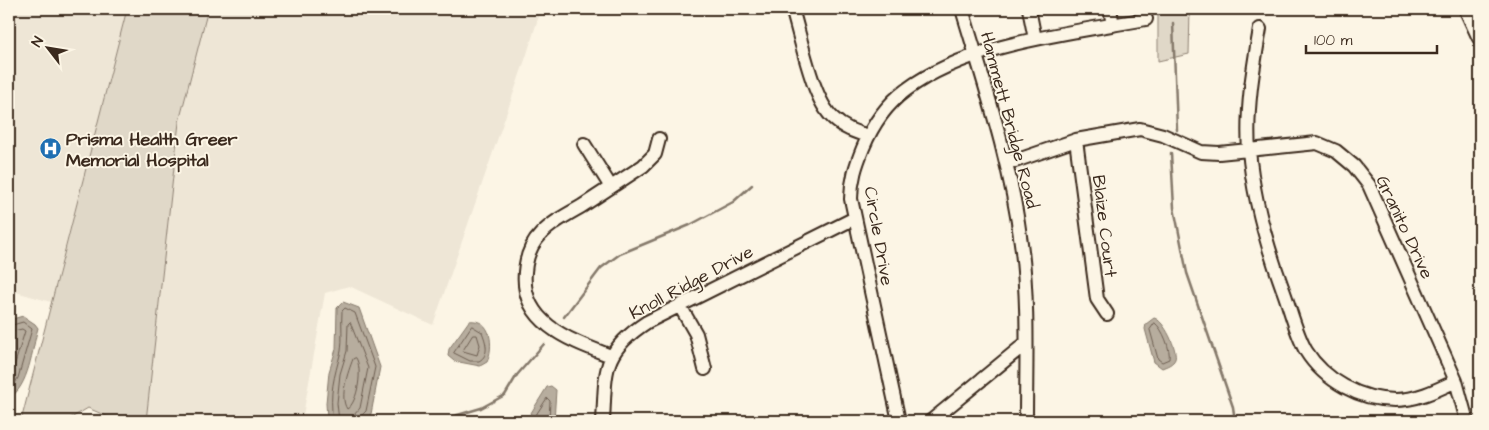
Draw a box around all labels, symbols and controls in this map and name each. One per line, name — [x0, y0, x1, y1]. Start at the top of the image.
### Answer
north arrow — [22, 22, 72, 72]
scale bar — [1306, 22, 1438, 54]
street label: Hammett Bridge Road — [973, 29, 1045, 211]
text: 100 m — [1314, 30, 1353, 51]
text: N — [27, 33, 49, 51]
place label: Prisma Health Greer Memorial Hospital — [66, 127, 237, 173]
hospital icon: Prisma Health Greer Memorial Hospital — [38, 137, 62, 161]
street label: Granito Drive — [1370, 171, 1440, 283]
street label: Blaize Court — [1086, 174, 1123, 279]
street label: Circle Drive — [858, 185, 900, 288]
street label: Knoll Ridge Drive — [625, 239, 758, 327]

